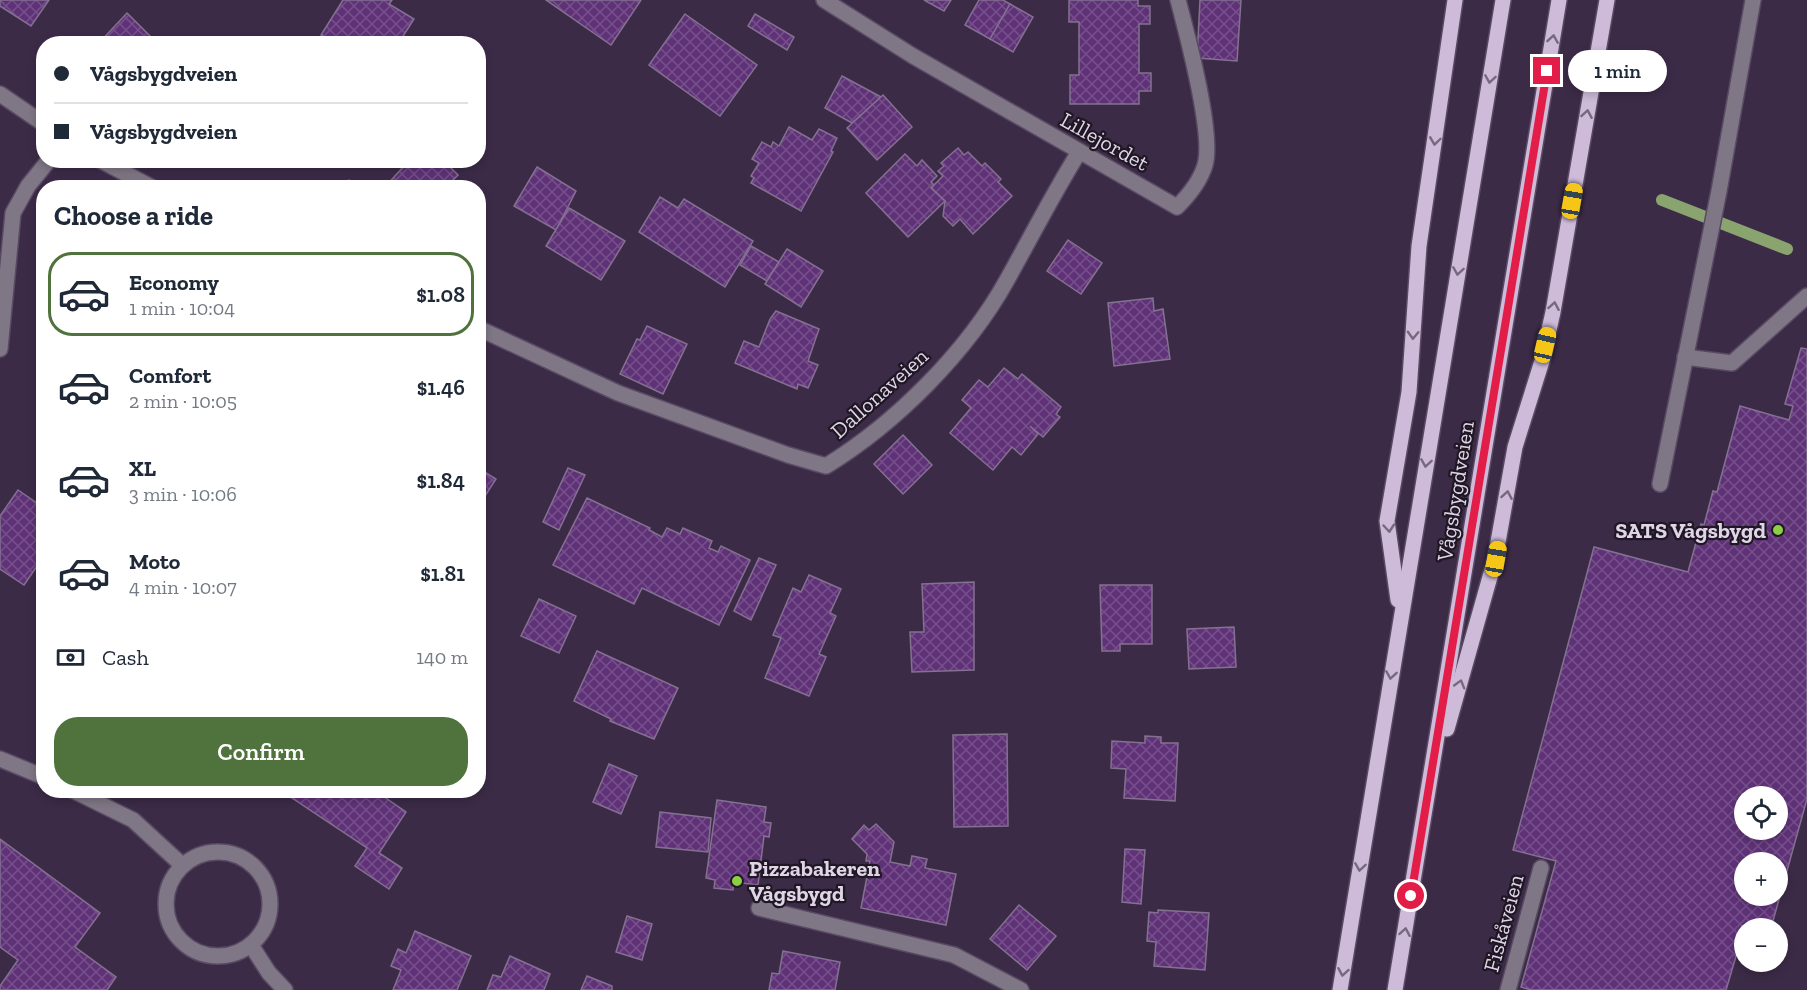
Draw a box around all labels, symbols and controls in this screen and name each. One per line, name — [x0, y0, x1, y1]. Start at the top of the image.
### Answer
one-way arrow — [1546, 35, 1558, 44]
callout: 1 min — [1568, 50, 1667, 92]
route end — [1533, 57, 1560, 84]
text: 1 min — [1594, 59, 1641, 83]
text: Vågsbygdveien — [90, 60, 237, 87]
one-way arrow — [1485, 74, 1497, 83]
street label: Lillejordet — [1056, 106, 1154, 177]
one-way arrow — [1580, 110, 1593, 120]
text: Vågsbygdveien — [90, 118, 237, 145]
one-way arrow — [1429, 136, 1441, 146]
car — [1560, 182, 1584, 220]
text: Choose a ride — [54, 200, 213, 232]
one-way arrow — [1452, 266, 1465, 276]
icon: car — [57, 267, 111, 321]
text: Economy — [129, 269, 219, 296]
text: $1.08 — [416, 281, 465, 308]
text: 1 min · 10:04 — [129, 296, 235, 320]
one-way arrow — [1547, 302, 1559, 311]
car — [1532, 325, 1558, 365]
one-way arrow — [1407, 330, 1420, 339]
street label: Dallonaveien — [825, 342, 934, 444]
icon: car — [57, 360, 111, 414]
text: Comfort — [129, 362, 211, 389]
text: $1.46 — [417, 374, 465, 401]
text: 2 min · 10:05 — [129, 389, 237, 413]
street label: Vågsbygdveien — [1431, 419, 1480, 564]
icon: car — [57, 453, 111, 507]
text: XL — [129, 455, 156, 482]
one-way arrow — [1420, 458, 1433, 468]
text: $1.84 — [417, 467, 465, 494]
text: 3 min · 10:06 — [129, 482, 237, 506]
one-way arrow — [1500, 491, 1513, 501]
place label: SATS Vågsbygd — [1615, 517, 1766, 544]
one-way arrow — [1382, 523, 1395, 532]
marker: SATS Vågsbygd — [1771, 523, 1785, 537]
car — [1484, 540, 1508, 578]
icon: car — [57, 546, 111, 600]
text: Moto — [129, 548, 180, 575]
text: $1.81 — [420, 560, 465, 587]
text: 4 min · 10:07 — [129, 575, 237, 599]
icon: cash — [54, 641, 87, 674]
text: Cash — [102, 644, 149, 671]
text: 140 m — [416, 645, 468, 669]
one-way arrow — [1385, 669, 1398, 679]
one-way arrow — [1453, 680, 1465, 690]
button: Confirm — [54, 717, 468, 786]
map controls — [1734, 786, 1788, 972]
button: locate — [1734, 786, 1788, 840]
button: + — [1734, 852, 1788, 906]
place label: Pizzabakeren Vågsbygd — [749, 855, 880, 907]
one-way arrow — [1355, 863, 1367, 872]
street label: Fiskåveien — [1478, 871, 1530, 975]
marker: Pizzabakeren Vågsbygd — [730, 874, 744, 888]
route start — [1397, 882, 1424, 909]
button: − — [1734, 918, 1788, 972]
one-way arrow — [1398, 928, 1410, 937]
one-way arrow — [1337, 966, 1350, 976]

